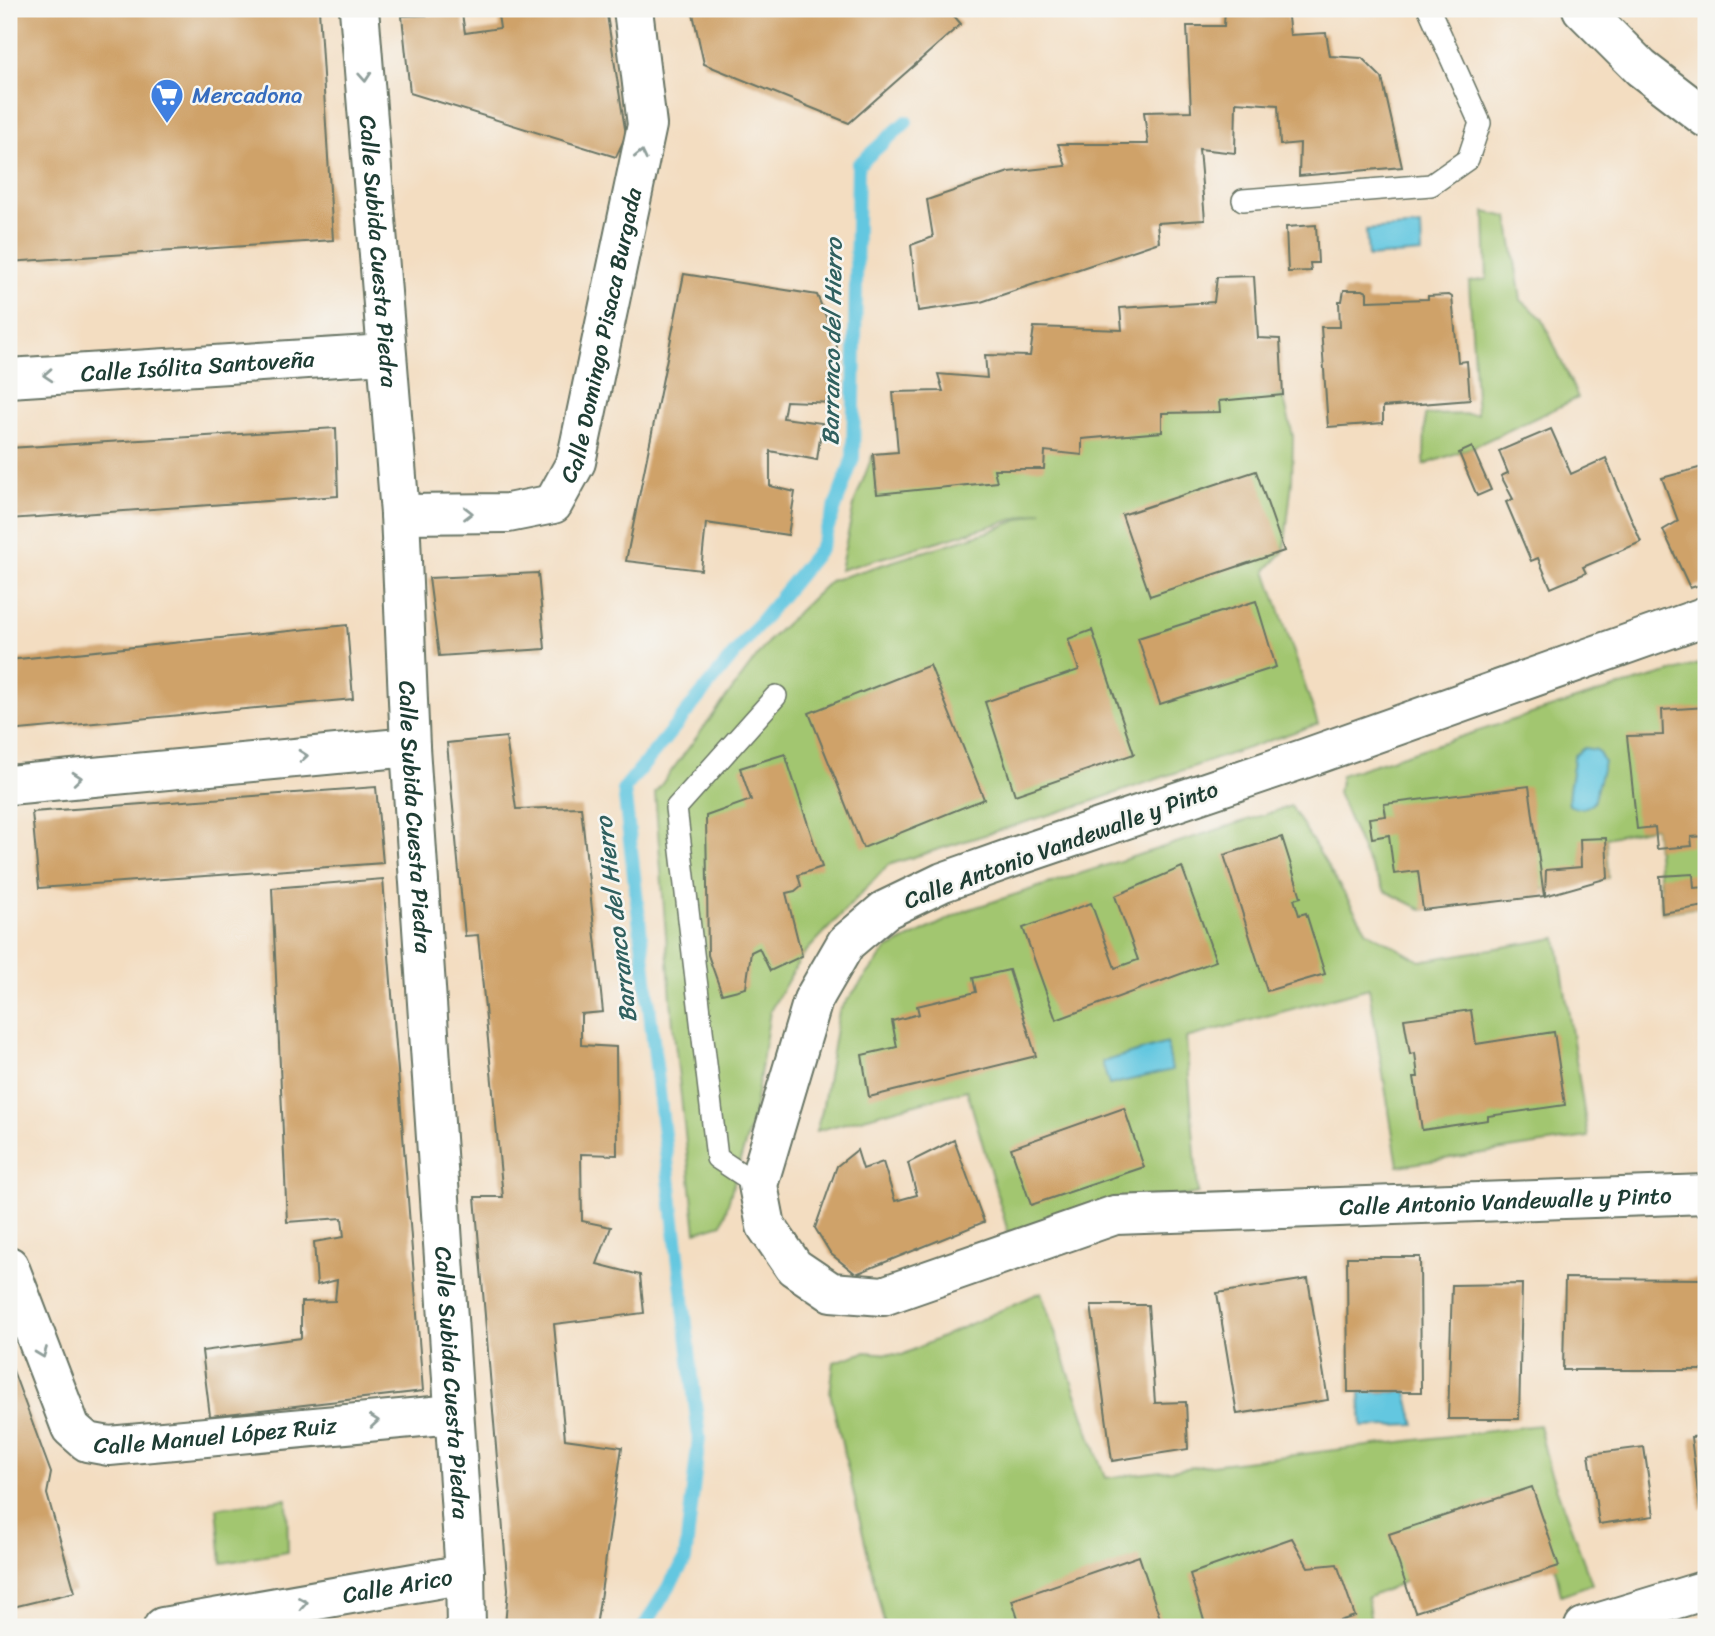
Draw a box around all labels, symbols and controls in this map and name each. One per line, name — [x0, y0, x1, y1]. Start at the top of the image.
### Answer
one-way arrow — [357, 72, 372, 83]
place label: Mercadona — [192, 75, 303, 116]
supermarket icon: Mercadona — [148, 76, 186, 125]
street label: Calle Subida Cuesta Piedra — [347, 113, 410, 389]
one-way arrow — [633, 149, 647, 161]
street label: Calle Domingo Pisaca Burgada — [548, 184, 654, 491]
water label: Barranco del Hierro — [809, 236, 855, 446]
street label: Calle Isólita Santoveña — [80, 338, 316, 394]
one-way arrow — [42, 368, 53, 383]
one-way arrow — [463, 505, 474, 521]
street label: Calle Subida Cuesta Piedra — [387, 680, 444, 955]
one-way arrow — [298, 749, 309, 764]
street label: Calle Antonio Vandewalle y Pinto — [898, 769, 1224, 921]
one-way arrow — [71, 771, 82, 786]
water label: Barranco del Hierro — [582, 813, 649, 1025]
street label: Calle Antonio Vandewalle y Pinto — [1338, 1175, 1673, 1228]
street label: Calle Subida Cuesta Piedra — [423, 1245, 482, 1521]
one-way arrow — [34, 1346, 48, 1358]
street label: Calle Manuel López Ruiz — [91, 1404, 340, 1466]
one-way arrow — [369, 1414, 380, 1429]
street label: Calle Arico — [339, 1556, 456, 1616]
one-way arrow — [297, 1596, 309, 1611]

